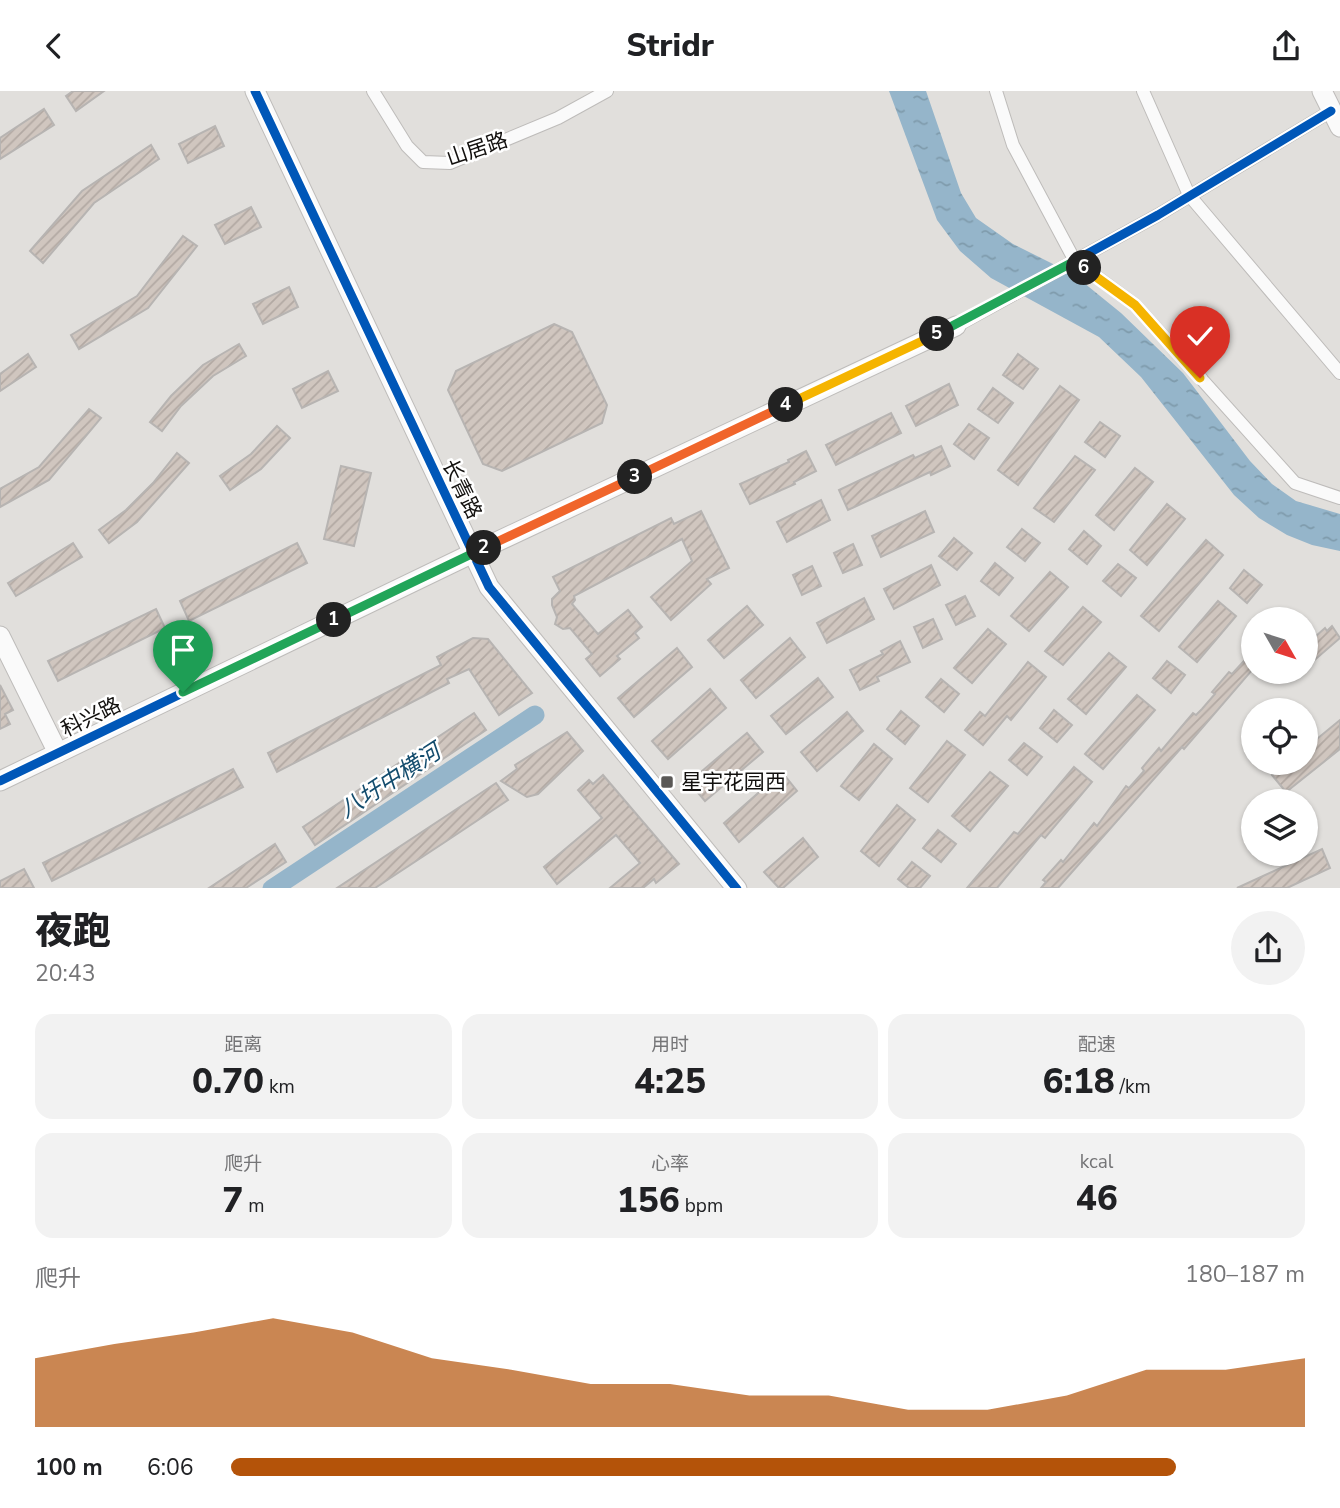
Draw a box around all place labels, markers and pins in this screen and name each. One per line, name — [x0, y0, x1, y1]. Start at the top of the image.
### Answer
pin: 6 — [1066, 251, 1102, 285]
pin — [1170, 306, 1230, 378]
pin: 5 — [920, 317, 954, 351]
pin: 4 — [768, 387, 804, 423]
pin: 3 — [618, 459, 652, 495]
pin: 2 — [466, 531, 502, 566]
pin: 1 — [316, 603, 352, 637]
pin — [153, 620, 213, 692]
place label: 星宇花园西 — [681, 768, 786, 796]
marker: 星宇花园西 — [659, 774, 675, 790]

